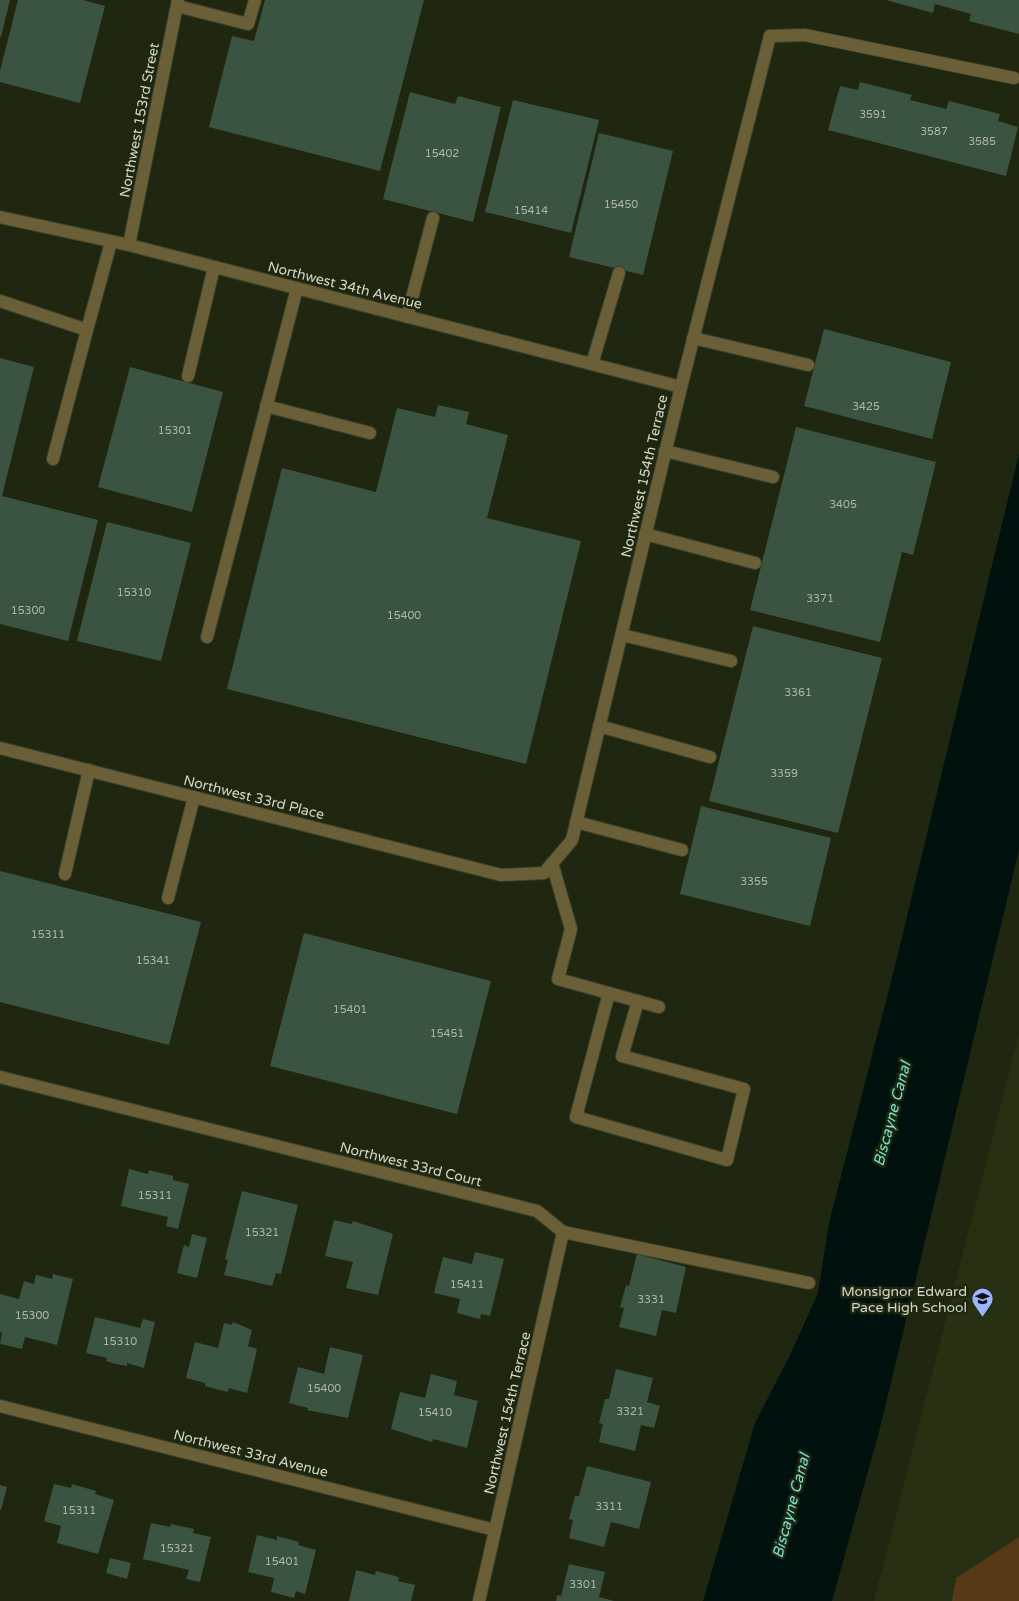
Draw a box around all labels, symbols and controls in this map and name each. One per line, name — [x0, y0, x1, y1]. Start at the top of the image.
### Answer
street label: Northwest 153rd Street — [116, 41, 163, 199]
house number: 3591 — [859, 108, 887, 121]
house number: 3587 — [920, 125, 948, 138]
house number: 3585 — [968, 135, 996, 148]
house number: 15402 — [425, 147, 459, 160]
house number: 15450 — [604, 198, 638, 211]
house number: 15414 — [514, 204, 548, 217]
street label: Northwest 34th Avenue — [266, 258, 424, 313]
street label: Northwest 154th Terrace — [617, 393, 672, 559]
house number: 3425 — [852, 400, 880, 413]
house number: 15301 — [158, 424, 192, 437]
house number: 3405 — [829, 498, 857, 511]
house number: 15310 — [117, 586, 151, 599]
house number: 3371 — [806, 592, 834, 605]
house number: 15300 — [11, 604, 45, 617]
house number: 15400 — [387, 609, 421, 622]
house number: 3361 — [784, 686, 812, 699]
house number: 3359 — [770, 767, 798, 780]
street label: Northwest 33rd Place — [182, 772, 326, 823]
house number: 3355 — [740, 875, 768, 888]
house number: 15311 — [31, 928, 65, 941]
house number: 15341 — [136, 954, 170, 967]
house number: 15401 — [333, 1003, 367, 1016]
house number: 15451 — [430, 1027, 464, 1040]
water label: Biscayne Canal — [869, 1058, 915, 1168]
street label: Northwest 33rd Court — [338, 1139, 484, 1191]
house number: 15311 — [138, 1189, 172, 1202]
house number: 15321 — [245, 1226, 279, 1239]
house number: 15411 — [450, 1278, 484, 1291]
place label: Monsignor Edward Pace High School — [841, 1283, 967, 1316]
school or university icon: Monsignor Edward Pace High School — [971, 1287, 995, 1318]
house number: 3331 — [637, 1293, 665, 1306]
house number: 15300 — [15, 1309, 49, 1322]
street label: Northwest 154th Terrace — [480, 1330, 535, 1496]
house number: 15310 — [103, 1335, 137, 1348]
house number: 15400 — [307, 1382, 341, 1395]
house number: 3321 — [616, 1405, 644, 1418]
house number: 15410 — [418, 1406, 452, 1419]
street label: Northwest 33rd Avenue — [172, 1426, 330, 1481]
water label: Biscayne Canal — [768, 1450, 814, 1560]
house number: 3311 — [595, 1500, 623, 1513]
house number: 15311 — [62, 1504, 96, 1517]
house number: 15321 — [160, 1542, 194, 1555]
house number: 15401 — [265, 1555, 299, 1568]
house number: 3301 — [569, 1578, 597, 1591]

